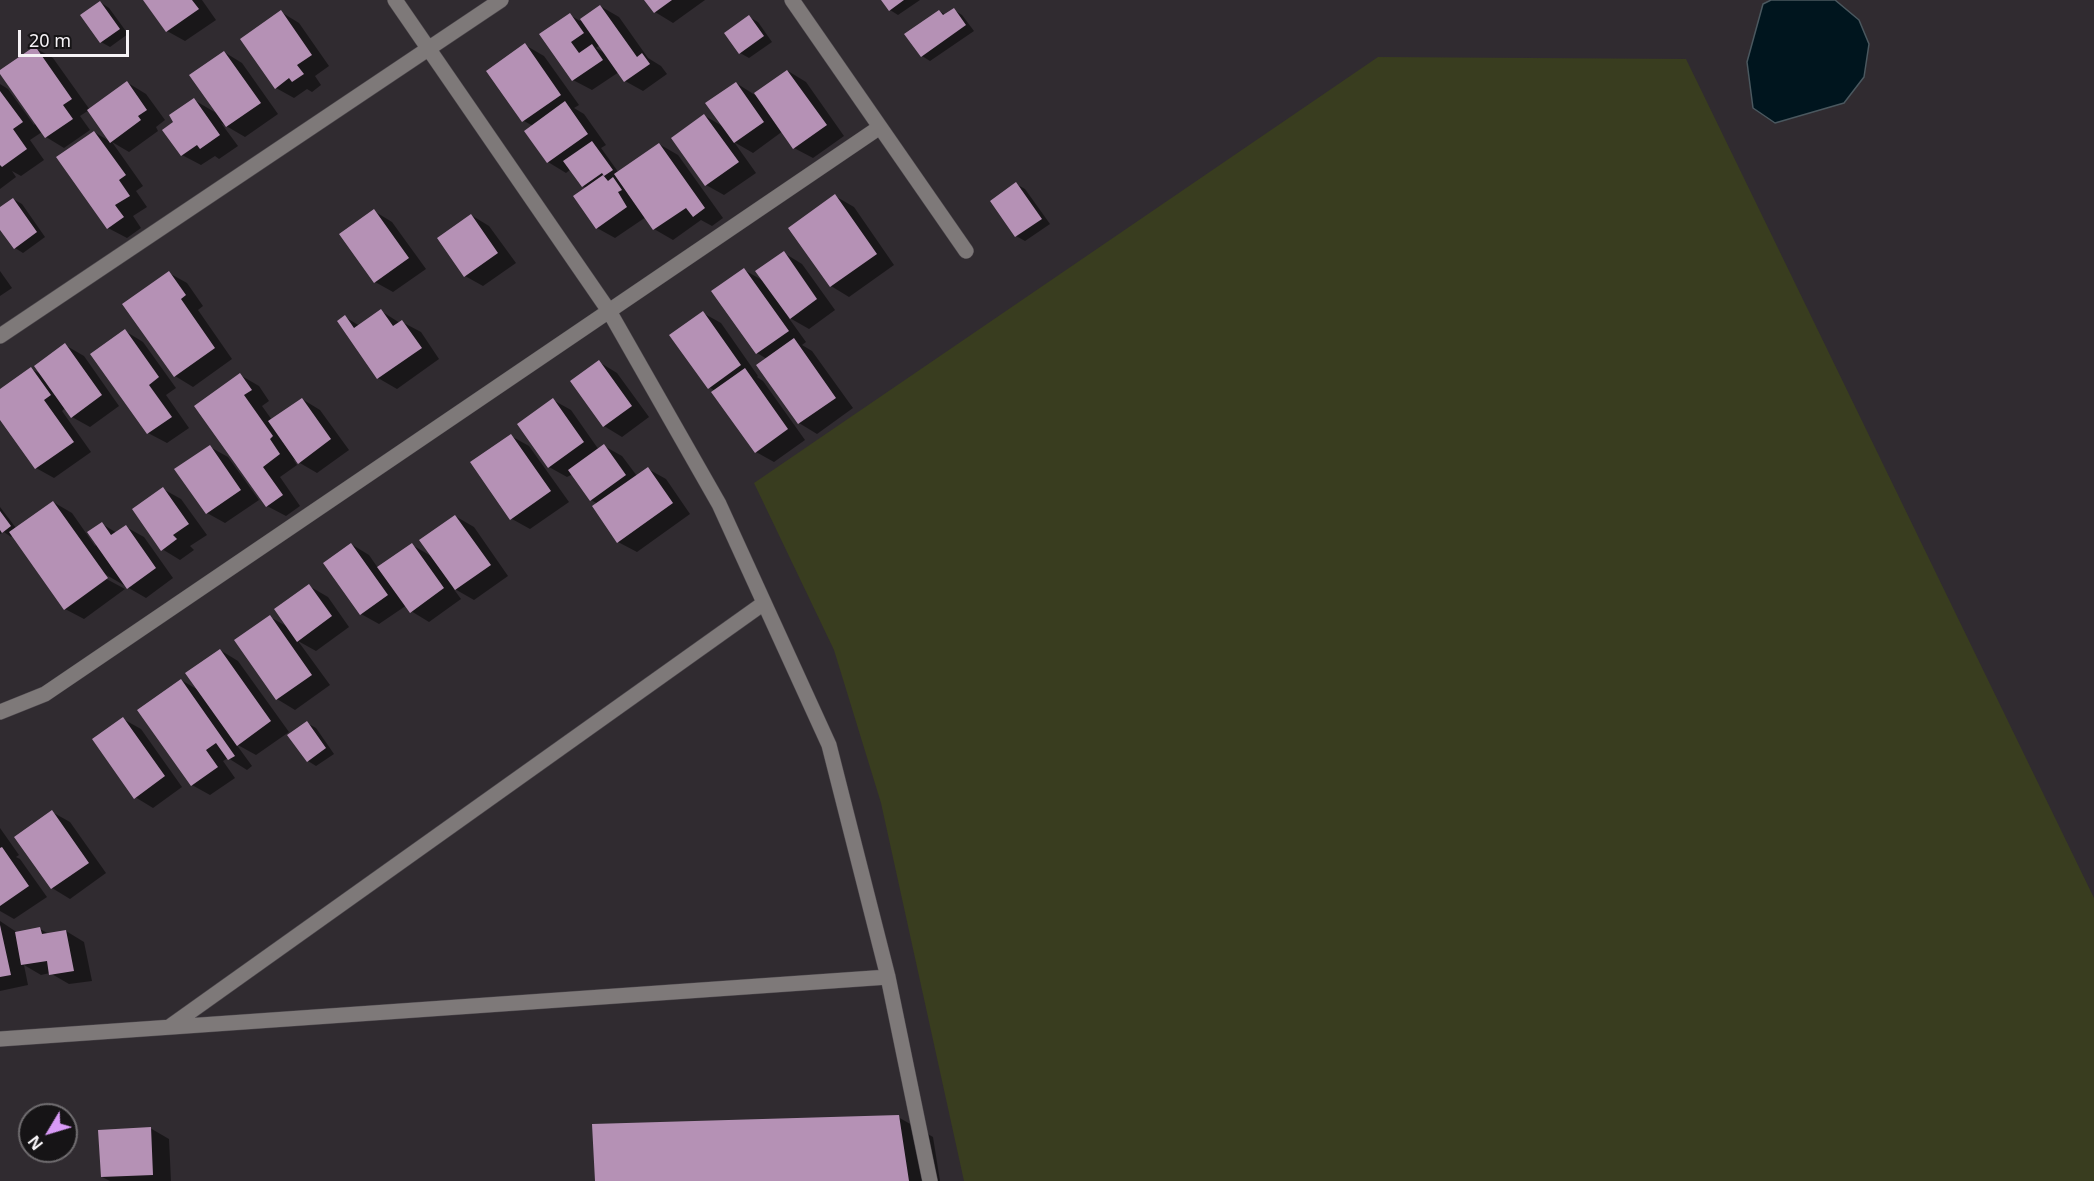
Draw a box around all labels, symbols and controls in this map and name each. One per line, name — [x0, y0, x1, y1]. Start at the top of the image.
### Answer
scale bar — [21, 18, 132, 56]
text: 20 m — [29, 28, 71, 52]
north arrow — [18, 1103, 78, 1163]
text: N — [23, 1131, 48, 1155]

